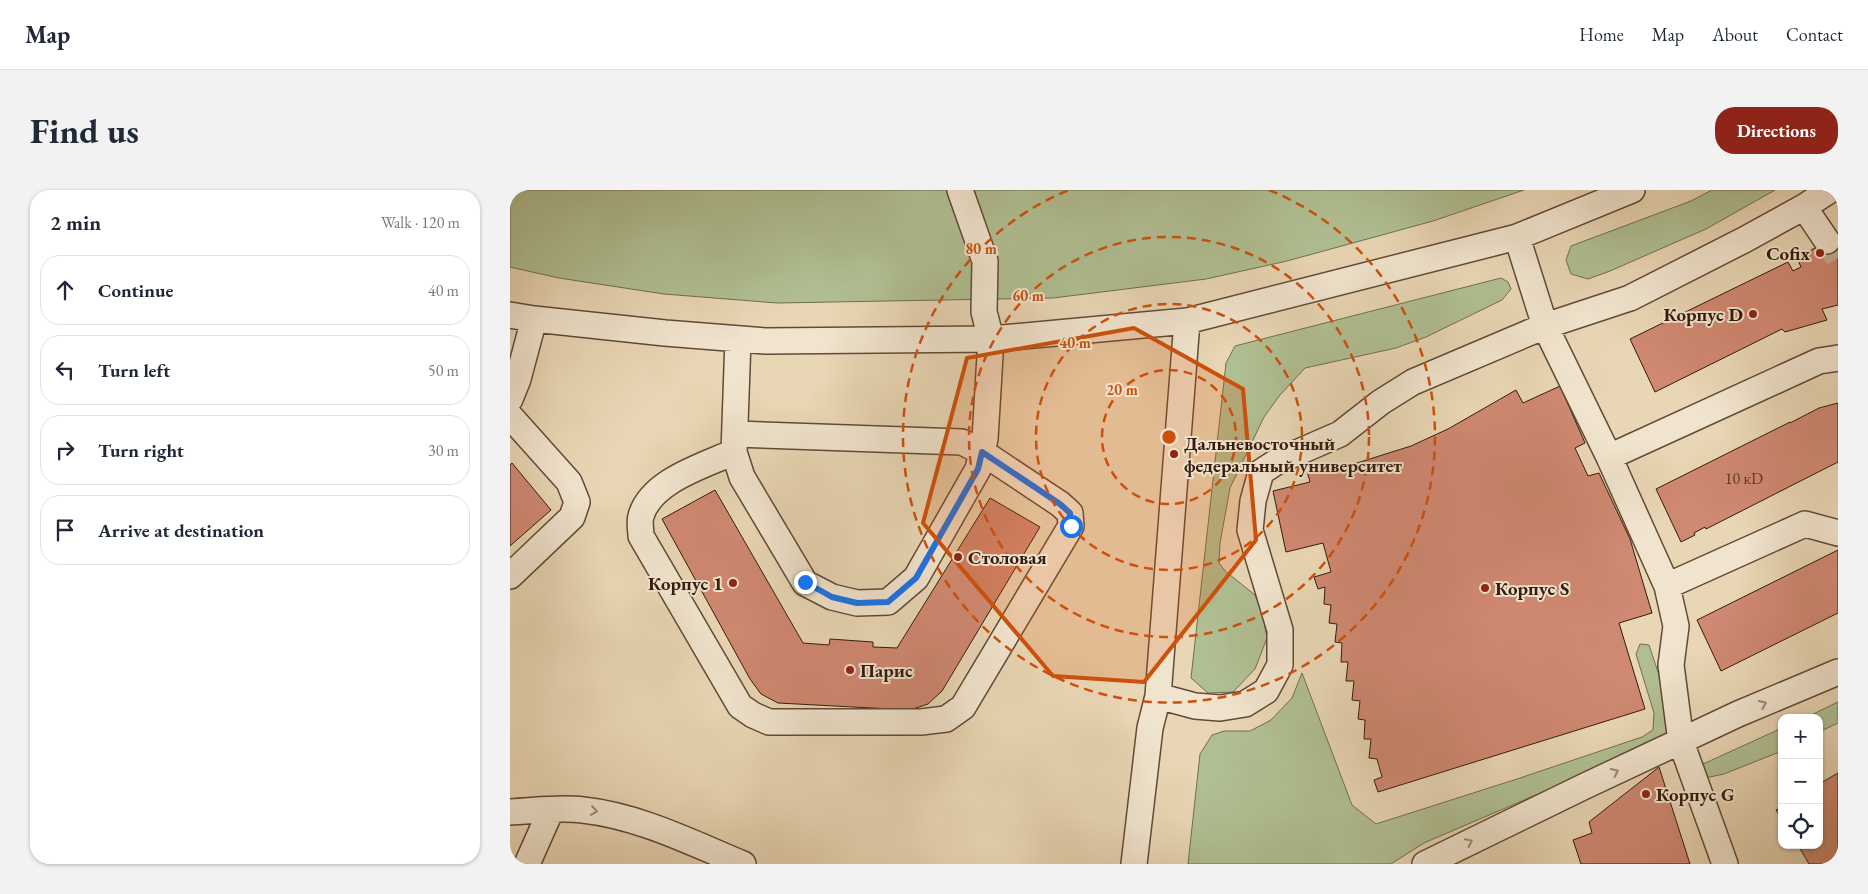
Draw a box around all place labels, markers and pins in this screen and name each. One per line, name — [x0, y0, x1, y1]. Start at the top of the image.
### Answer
place label: Cofix — [1766, 241, 1810, 266]
marker: Cofix — [1814, 247, 1826, 259]
place label: Корпус D — [1664, 302, 1743, 327]
marker: Корпус D — [1747, 308, 1759, 320]
centre of rings — [1160, 428, 1178, 446]
place label: Дальневосточный федеральный университет — [1184, 431, 1402, 478]
marker: Дальневосточный федеральный университет — [1168, 448, 1180, 460]
place label: Столовая — [968, 545, 1047, 570]
marker: Столовая — [952, 551, 964, 563]
place label: Корпус 1 — [648, 571, 723, 596]
place label: Корпус S — [1495, 576, 1569, 601]
marker: Корпус 1 — [727, 577, 739, 589]
marker: Корпус S — [1479, 582, 1491, 594]
place label: Парис — [860, 658, 913, 683]
marker: Парис — [844, 664, 856, 676]
place label: Корпус G — [1656, 782, 1735, 807]
marker: Корпус G — [1640, 788, 1652, 800]

